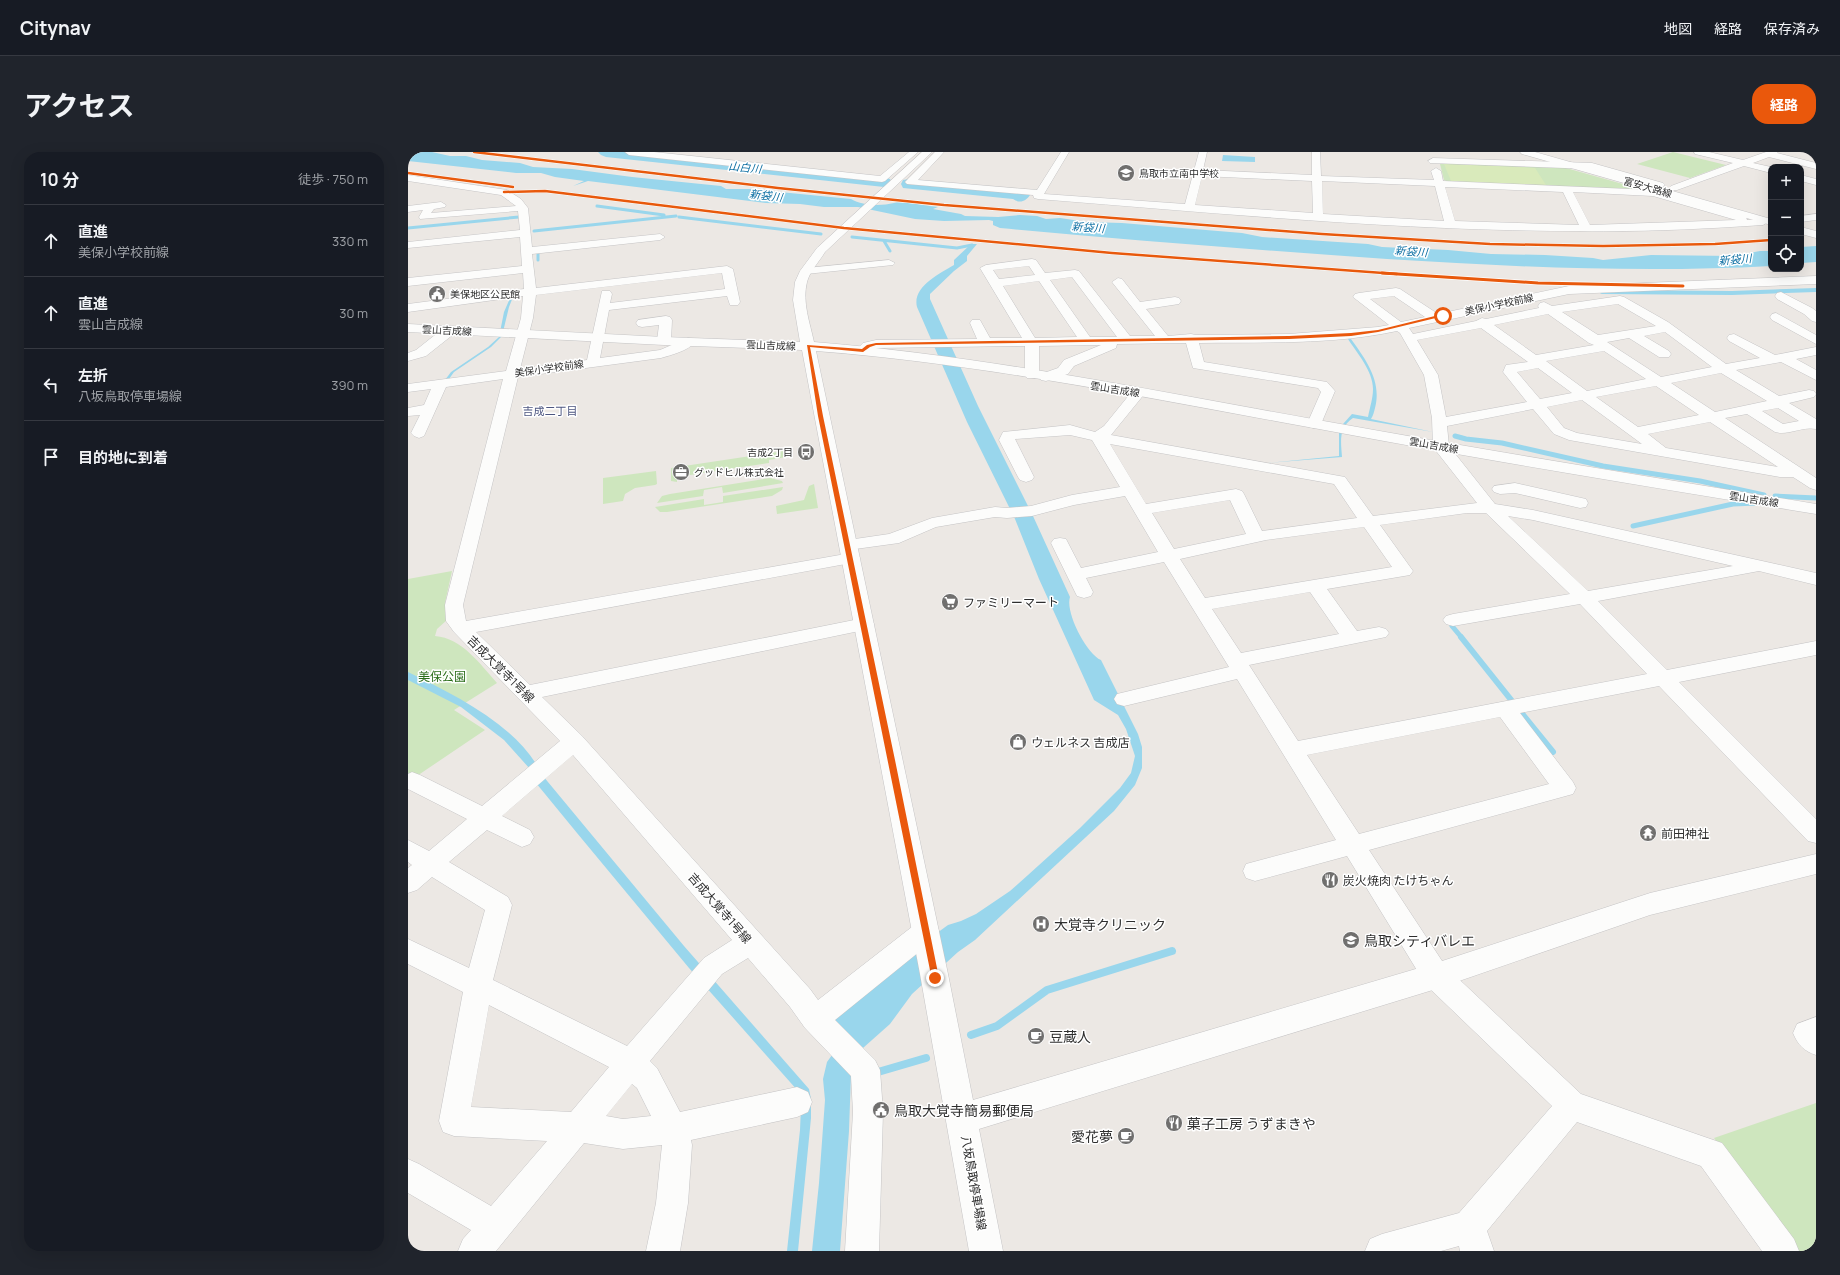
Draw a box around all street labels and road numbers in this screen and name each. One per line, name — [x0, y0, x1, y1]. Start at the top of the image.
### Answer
street label: 富安大路線 — [1622, 173, 1674, 201]
street label: 美保小学校前線 — [1463, 290, 1535, 318]
street label: 雲山吉成線 — [422, 322, 472, 338]
street label: 雲山吉成線 — [746, 337, 796, 353]
street label: 美保小学校前線 — [513, 356, 585, 380]
street label: 雲山吉成線 — [1089, 378, 1141, 400]
street label: 雲山吉成線 — [1408, 434, 1460, 456]
street label: 雲山吉成線 — [1728, 488, 1780, 510]
street label: 吉成大覚寺1号線 — [464, 632, 538, 706]
street label: 吉成大覚寺1号線 — [684, 869, 756, 947]
street label: 八坂鳥取停車場線 — [957, 1134, 991, 1232]

